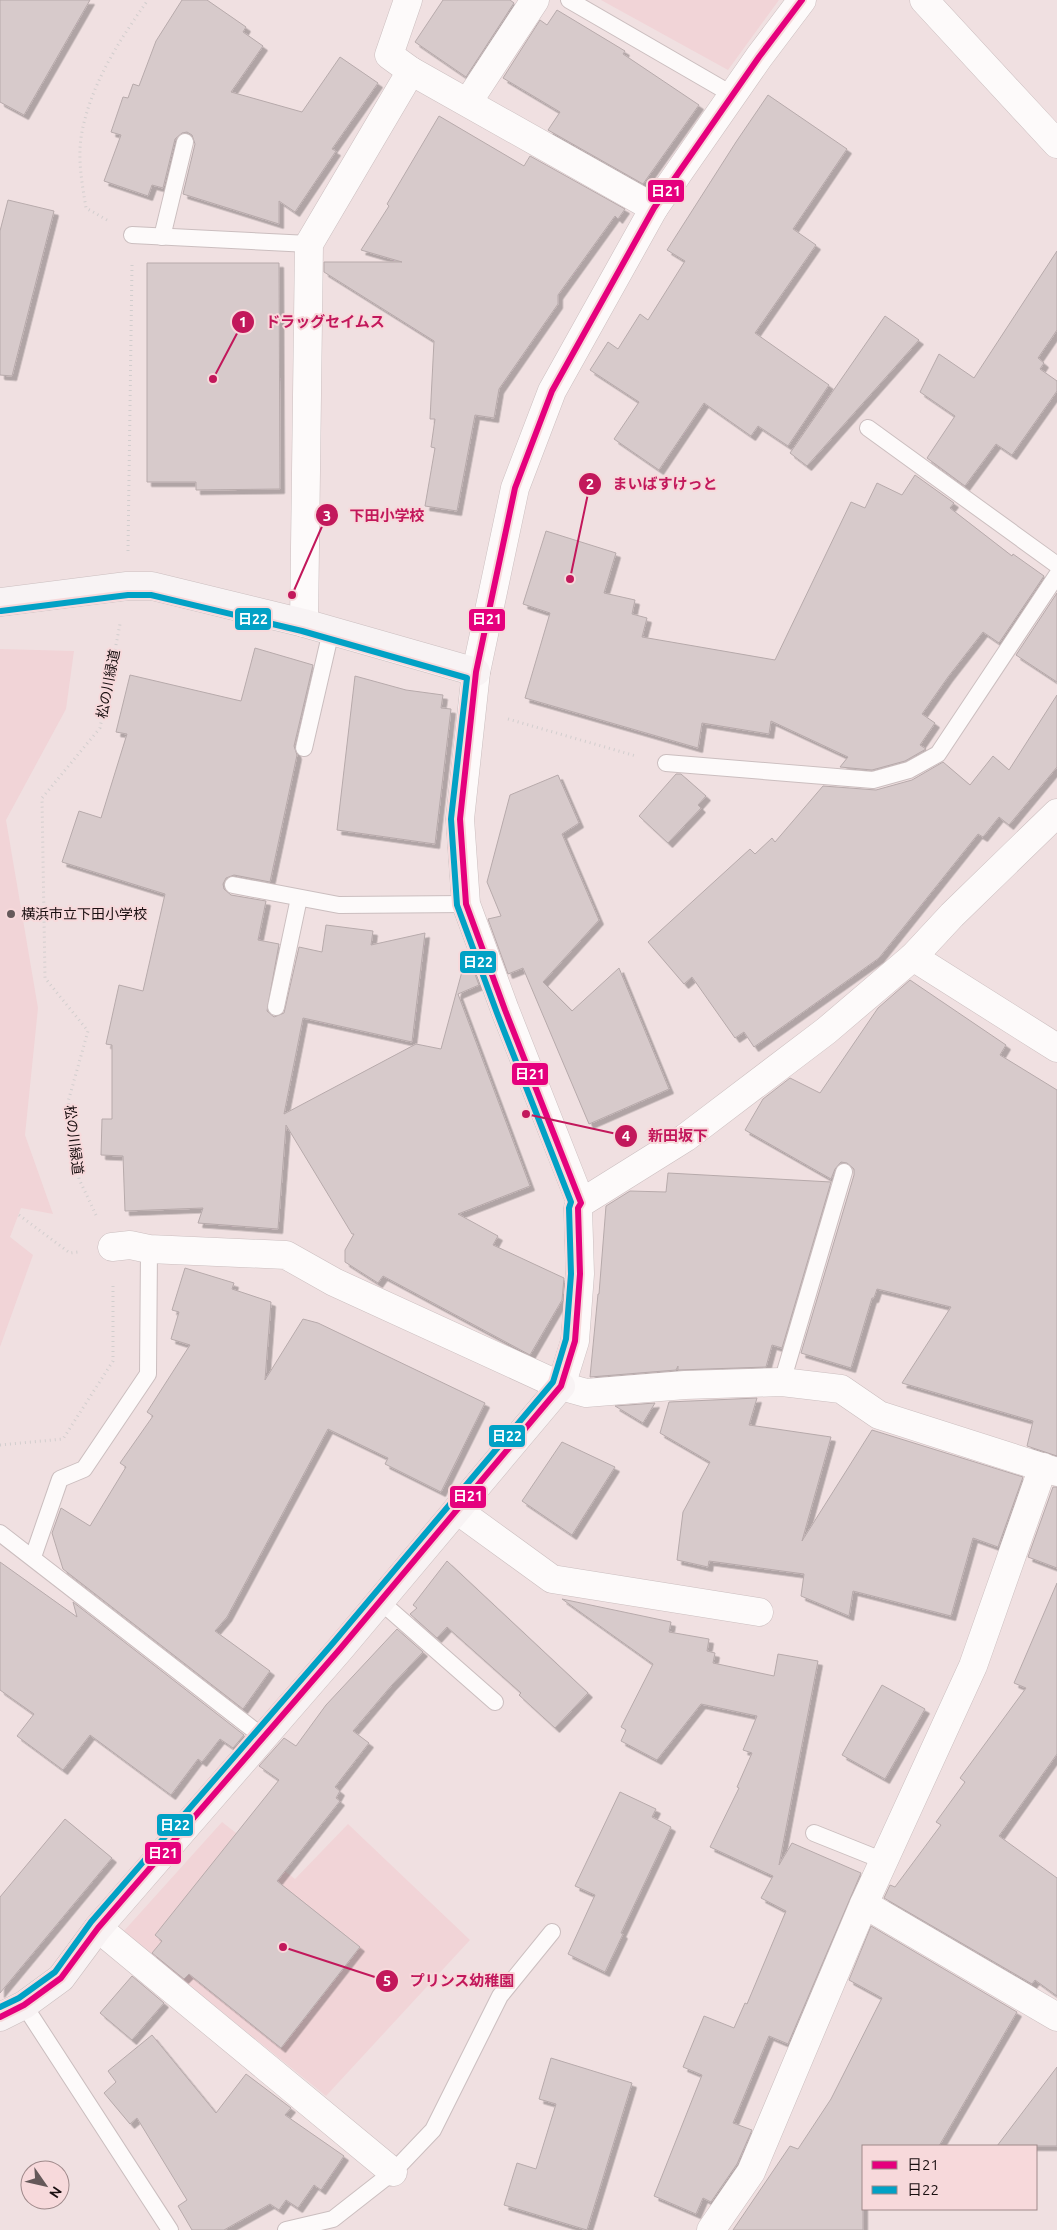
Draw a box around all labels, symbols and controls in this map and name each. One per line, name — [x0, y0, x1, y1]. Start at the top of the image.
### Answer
line badge: 日21 — [647, 179, 685, 203]
text: 日21 — [651, 183, 681, 199]
callout: ドラッグセイムス — [230, 307, 395, 337]
text: 1 — [239, 313, 247, 330]
text: ドラッグセイムス — [265, 313, 385, 330]
callout: まいばすけっと — [578, 469, 728, 499]
text: 2 — [586, 475, 594, 492]
text: まいばすけっと — [612, 475, 718, 492]
callout: 下田小学校 — [314, 500, 434, 530]
text: 3 — [323, 507, 331, 524]
text: 下田小学校 — [349, 507, 425, 524]
line badge: 日22 — [234, 607, 272, 631]
line badge: 日21 — [468, 608, 506, 632]
text: 日22 — [238, 611, 268, 627]
text: 日21 — [472, 611, 502, 627]
street label: 松の川緑道 — [93, 648, 123, 720]
place label: 横浜市立下田小学校 — [21, 906, 147, 922]
marker: 横浜市立下田小学校 — [5, 908, 17, 920]
line badge: 日22 — [459, 950, 497, 974]
text: 日22 — [463, 954, 493, 970]
line badge: 日21 — [511, 1062, 549, 1086]
text: 日21 — [515, 1066, 545, 1082]
street label: 松の川緑道 — [62, 1104, 86, 1176]
callout: 新田坂下 — [613, 1121, 718, 1151]
text: 4 — [622, 1127, 630, 1144]
text: 新田坂下 — [648, 1127, 708, 1144]
line badge: 日22 — [488, 1424, 526, 1448]
text: 日22 — [492, 1428, 522, 1444]
line badge: 日21 — [449, 1485, 487, 1509]
text: 日21 — [453, 1488, 483, 1504]
line badge: 日22 — [156, 1813, 194, 1837]
text: 日22 — [160, 1817, 190, 1833]
line badge: 日21 — [144, 1841, 182, 1865]
text: 日21 — [148, 1845, 178, 1861]
callout: プリンス幼稚園 — [374, 1966, 524, 1996]
text: 5 — [383, 1972, 391, 1989]
text: プリンス幼稚園 — [410, 1972, 514, 1989]
legend — [862, 2145, 1037, 2210]
text: 日21 — [907, 2156, 939, 2173]
north arrow — [20, 2160, 70, 2210]
text: 日22 — [907, 2181, 939, 2198]
text: N — [46, 2183, 65, 2201]

